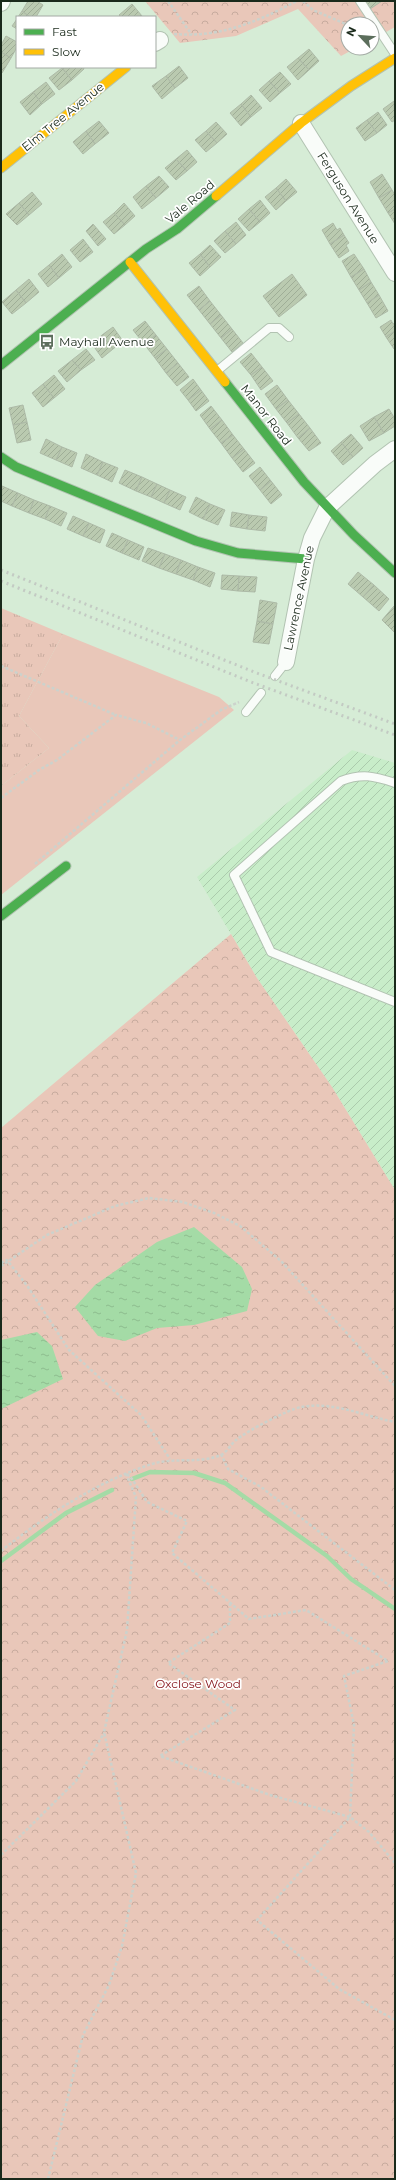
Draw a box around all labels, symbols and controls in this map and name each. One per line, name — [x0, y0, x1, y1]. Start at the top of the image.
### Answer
legend — [16, 16, 156, 68]
north arrow — [340, 16, 380, 56]
text: Fast — [52, 24, 77, 39]
text: N — [343, 25, 359, 39]
text: Slow — [52, 44, 81, 59]
street label: Elm Tree Avenue — [19, 79, 107, 154]
street label: Ferguson Avenue — [314, 149, 383, 246]
street label: Vale Road — [162, 177, 217, 227]
bus stop icon: Mayhall Avenue — [38, 333, 56, 351]
place label: Mayhall Avenue — [59, 334, 154, 349]
street label: Manor Road — [238, 381, 295, 448]
street label: Lawrence Avenue — [280, 544, 317, 652]
park label: Oxclose Wood — [155, 1676, 241, 1691]

